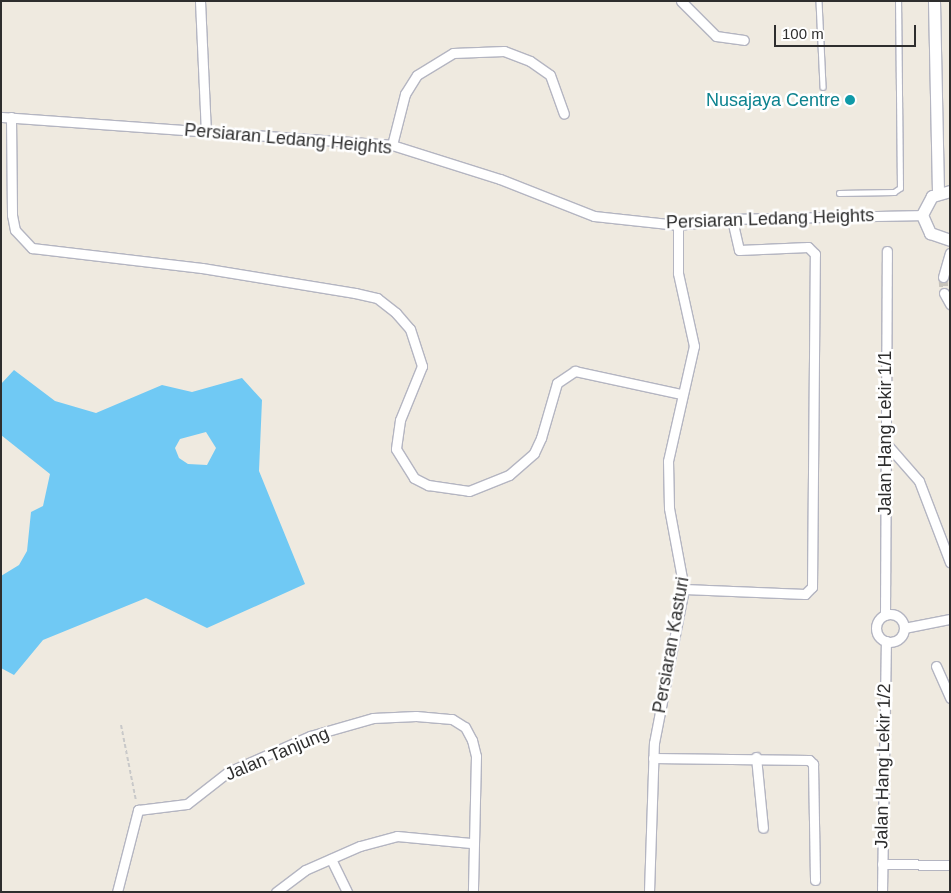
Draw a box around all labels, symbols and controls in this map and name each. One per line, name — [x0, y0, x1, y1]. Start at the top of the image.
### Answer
scale bar — [776, 15, 918, 47]
text: 100 m — [782, 25, 824, 42]
place label: Nusajaya Centre — [706, 89, 840, 111]
marker: Nusajaya Centre — [844, 94, 856, 106]
street label: Persiaran Ledang Heights — [183, 119, 393, 159]
street label: Persiaran Ledang Heights — [666, 205, 874, 233]
street label: Jalan Hang Lekir 1/1 — [874, 350, 896, 516]
street label: Persiaran Kasturi — [648, 575, 694, 715]
street label: Jalan Hang Lekir 1/2 — [871, 683, 895, 849]
street label: Jalan Tanjung — [222, 722, 332, 786]

